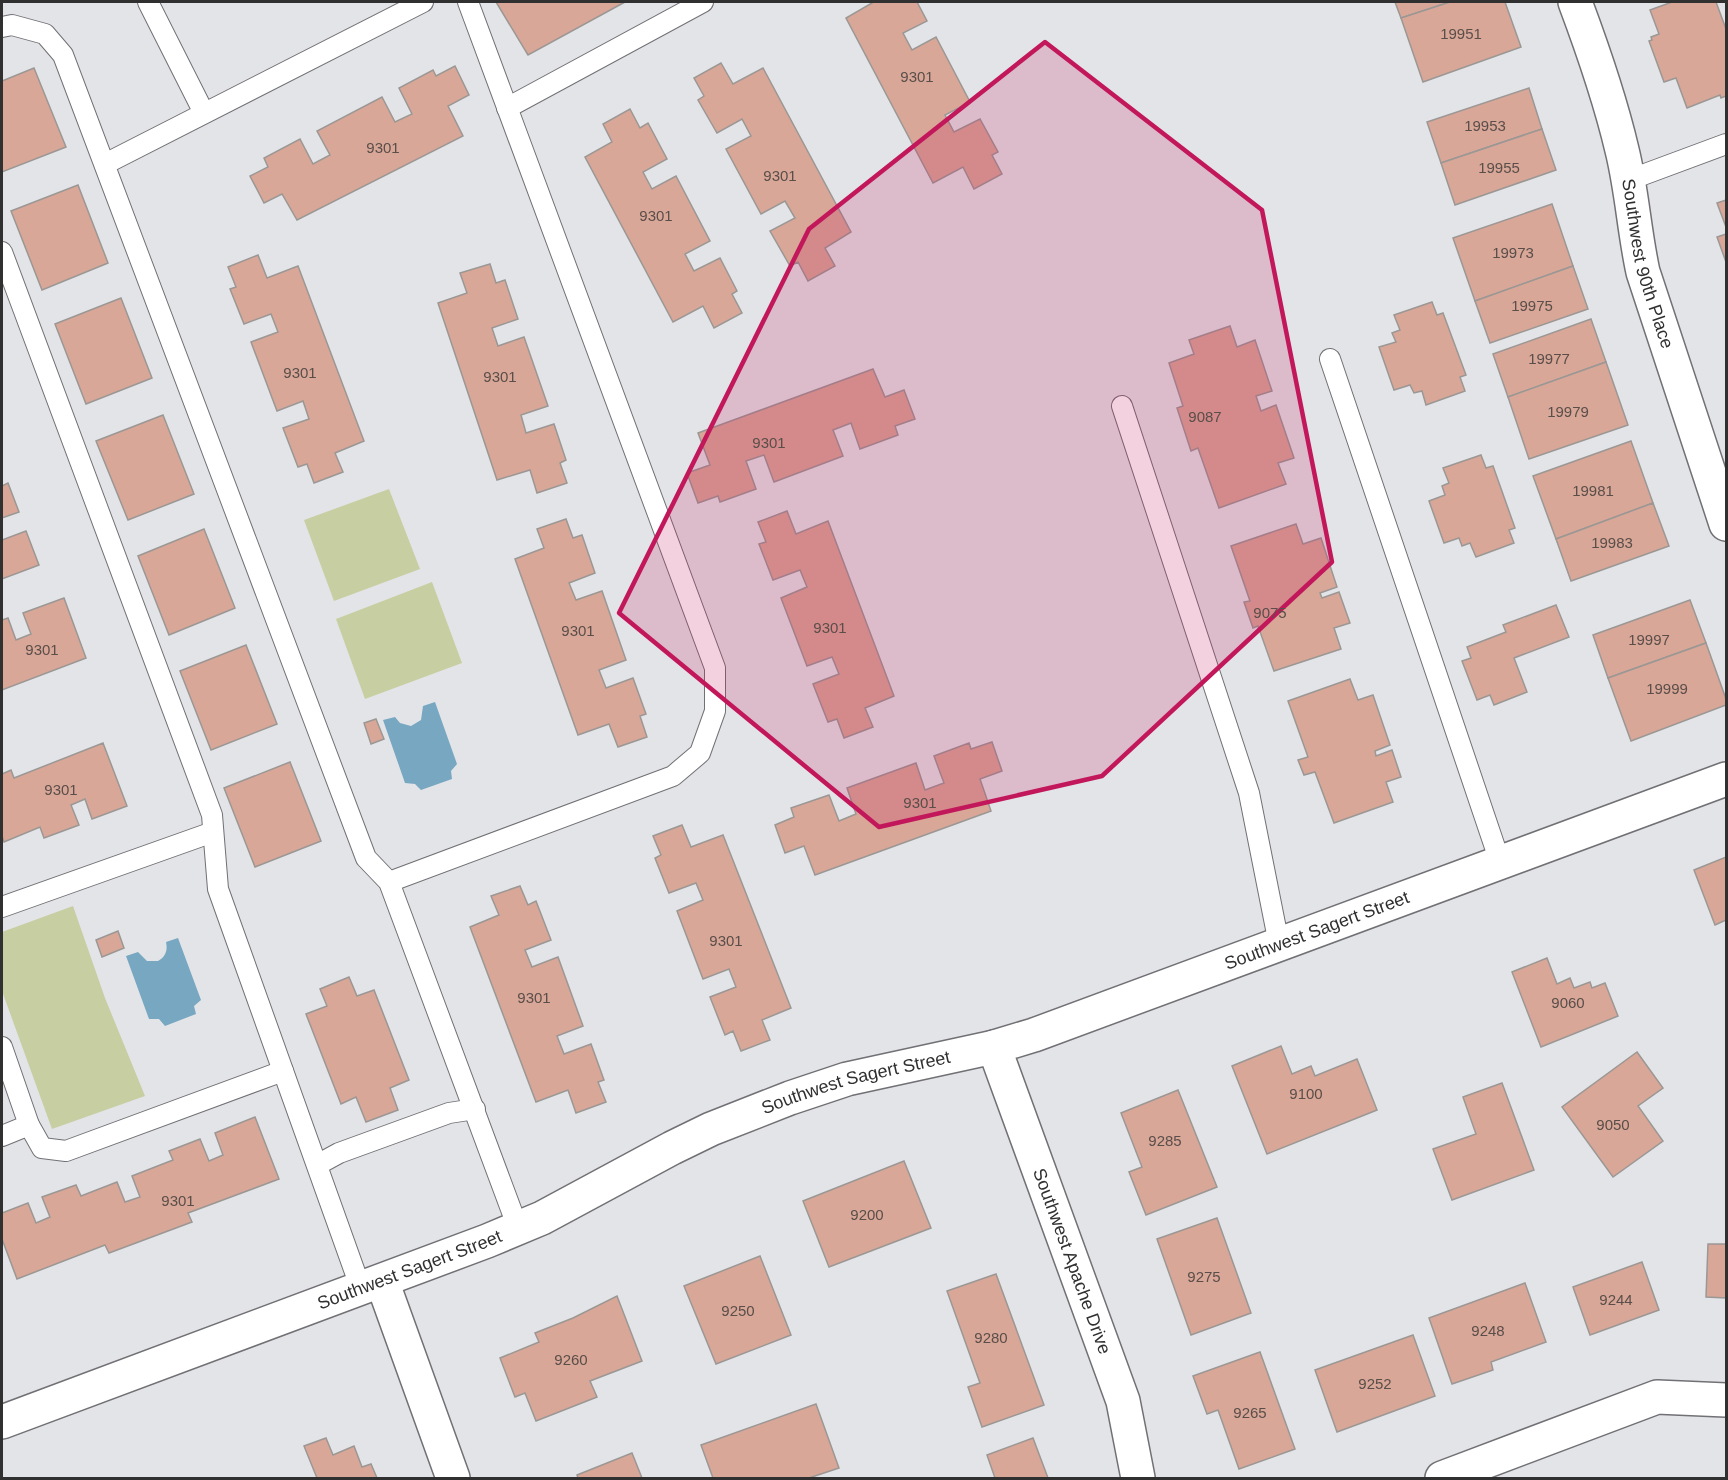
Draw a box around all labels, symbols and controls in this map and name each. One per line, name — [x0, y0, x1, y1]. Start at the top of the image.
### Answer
house number: 19951 — [1440, 25, 1482, 42]
house number: 9301 — [900, 68, 934, 85]
house number: 19953 — [1464, 117, 1506, 134]
house number: 9301 — [366, 139, 400, 156]
house number: 19955 — [1478, 159, 1520, 176]
house number: 9301 — [763, 167, 797, 184]
street label: Southwest 90th Place — [1618, 177, 1677, 351]
house number: 9301 — [639, 207, 673, 224]
house number: 19973 — [1492, 244, 1534, 261]
house number: 19975 — [1511, 297, 1553, 314]
house number: 19977 — [1528, 350, 1570, 367]
house number: 9301 — [283, 364, 317, 381]
house number: 9301 — [483, 368, 517, 385]
house number: 19979 — [1547, 403, 1589, 420]
house number: 9087 — [1188, 408, 1222, 425]
house number: 9301 — [752, 434, 786, 451]
house number: 19981 — [1572, 482, 1614, 499]
house number: 19983 — [1591, 534, 1633, 551]
house number: 9075 — [1253, 604, 1287, 621]
house number: 9301 — [813, 619, 847, 636]
house number: 9301 — [561, 622, 595, 639]
house number: 19997 — [1628, 631, 1670, 648]
house number: 9301 — [25, 641, 59, 658]
house number: 19999 — [1646, 680, 1688, 697]
house number: 9301 — [44, 781, 78, 798]
house number: 9301 — [903, 794, 937, 811]
street label: Southwest Sagert Street — [1222, 887, 1412, 974]
house number: 9301 — [709, 932, 743, 949]
house number: 9301 — [517, 989, 551, 1006]
house number: 9060 — [1551, 994, 1585, 1011]
street label: Southwest Sagert Street — [759, 1047, 952, 1118]
house number: 9100 — [1289, 1085, 1323, 1102]
house number: 9050 — [1596, 1116, 1630, 1133]
house number: 9285 — [1148, 1132, 1182, 1149]
street label: Southwest Apache Drive — [1029, 1166, 1115, 1357]
house number: 9301 — [161, 1192, 195, 1209]
house number: 9200 — [850, 1206, 884, 1223]
street label: Southwest Sagert Street — [315, 1226, 505, 1313]
house number: 9275 — [1187, 1268, 1221, 1285]
house number: 9244 — [1599, 1291, 1633, 1308]
house number: 9250 — [721, 1302, 755, 1319]
house number: 9248 — [1471, 1322, 1505, 1339]
house number: 9280 — [974, 1329, 1008, 1346]
house number: 9260 — [554, 1351, 588, 1368]
house number: 9252 — [1358, 1375, 1392, 1392]
house number: 9265 — [1233, 1404, 1267, 1421]

